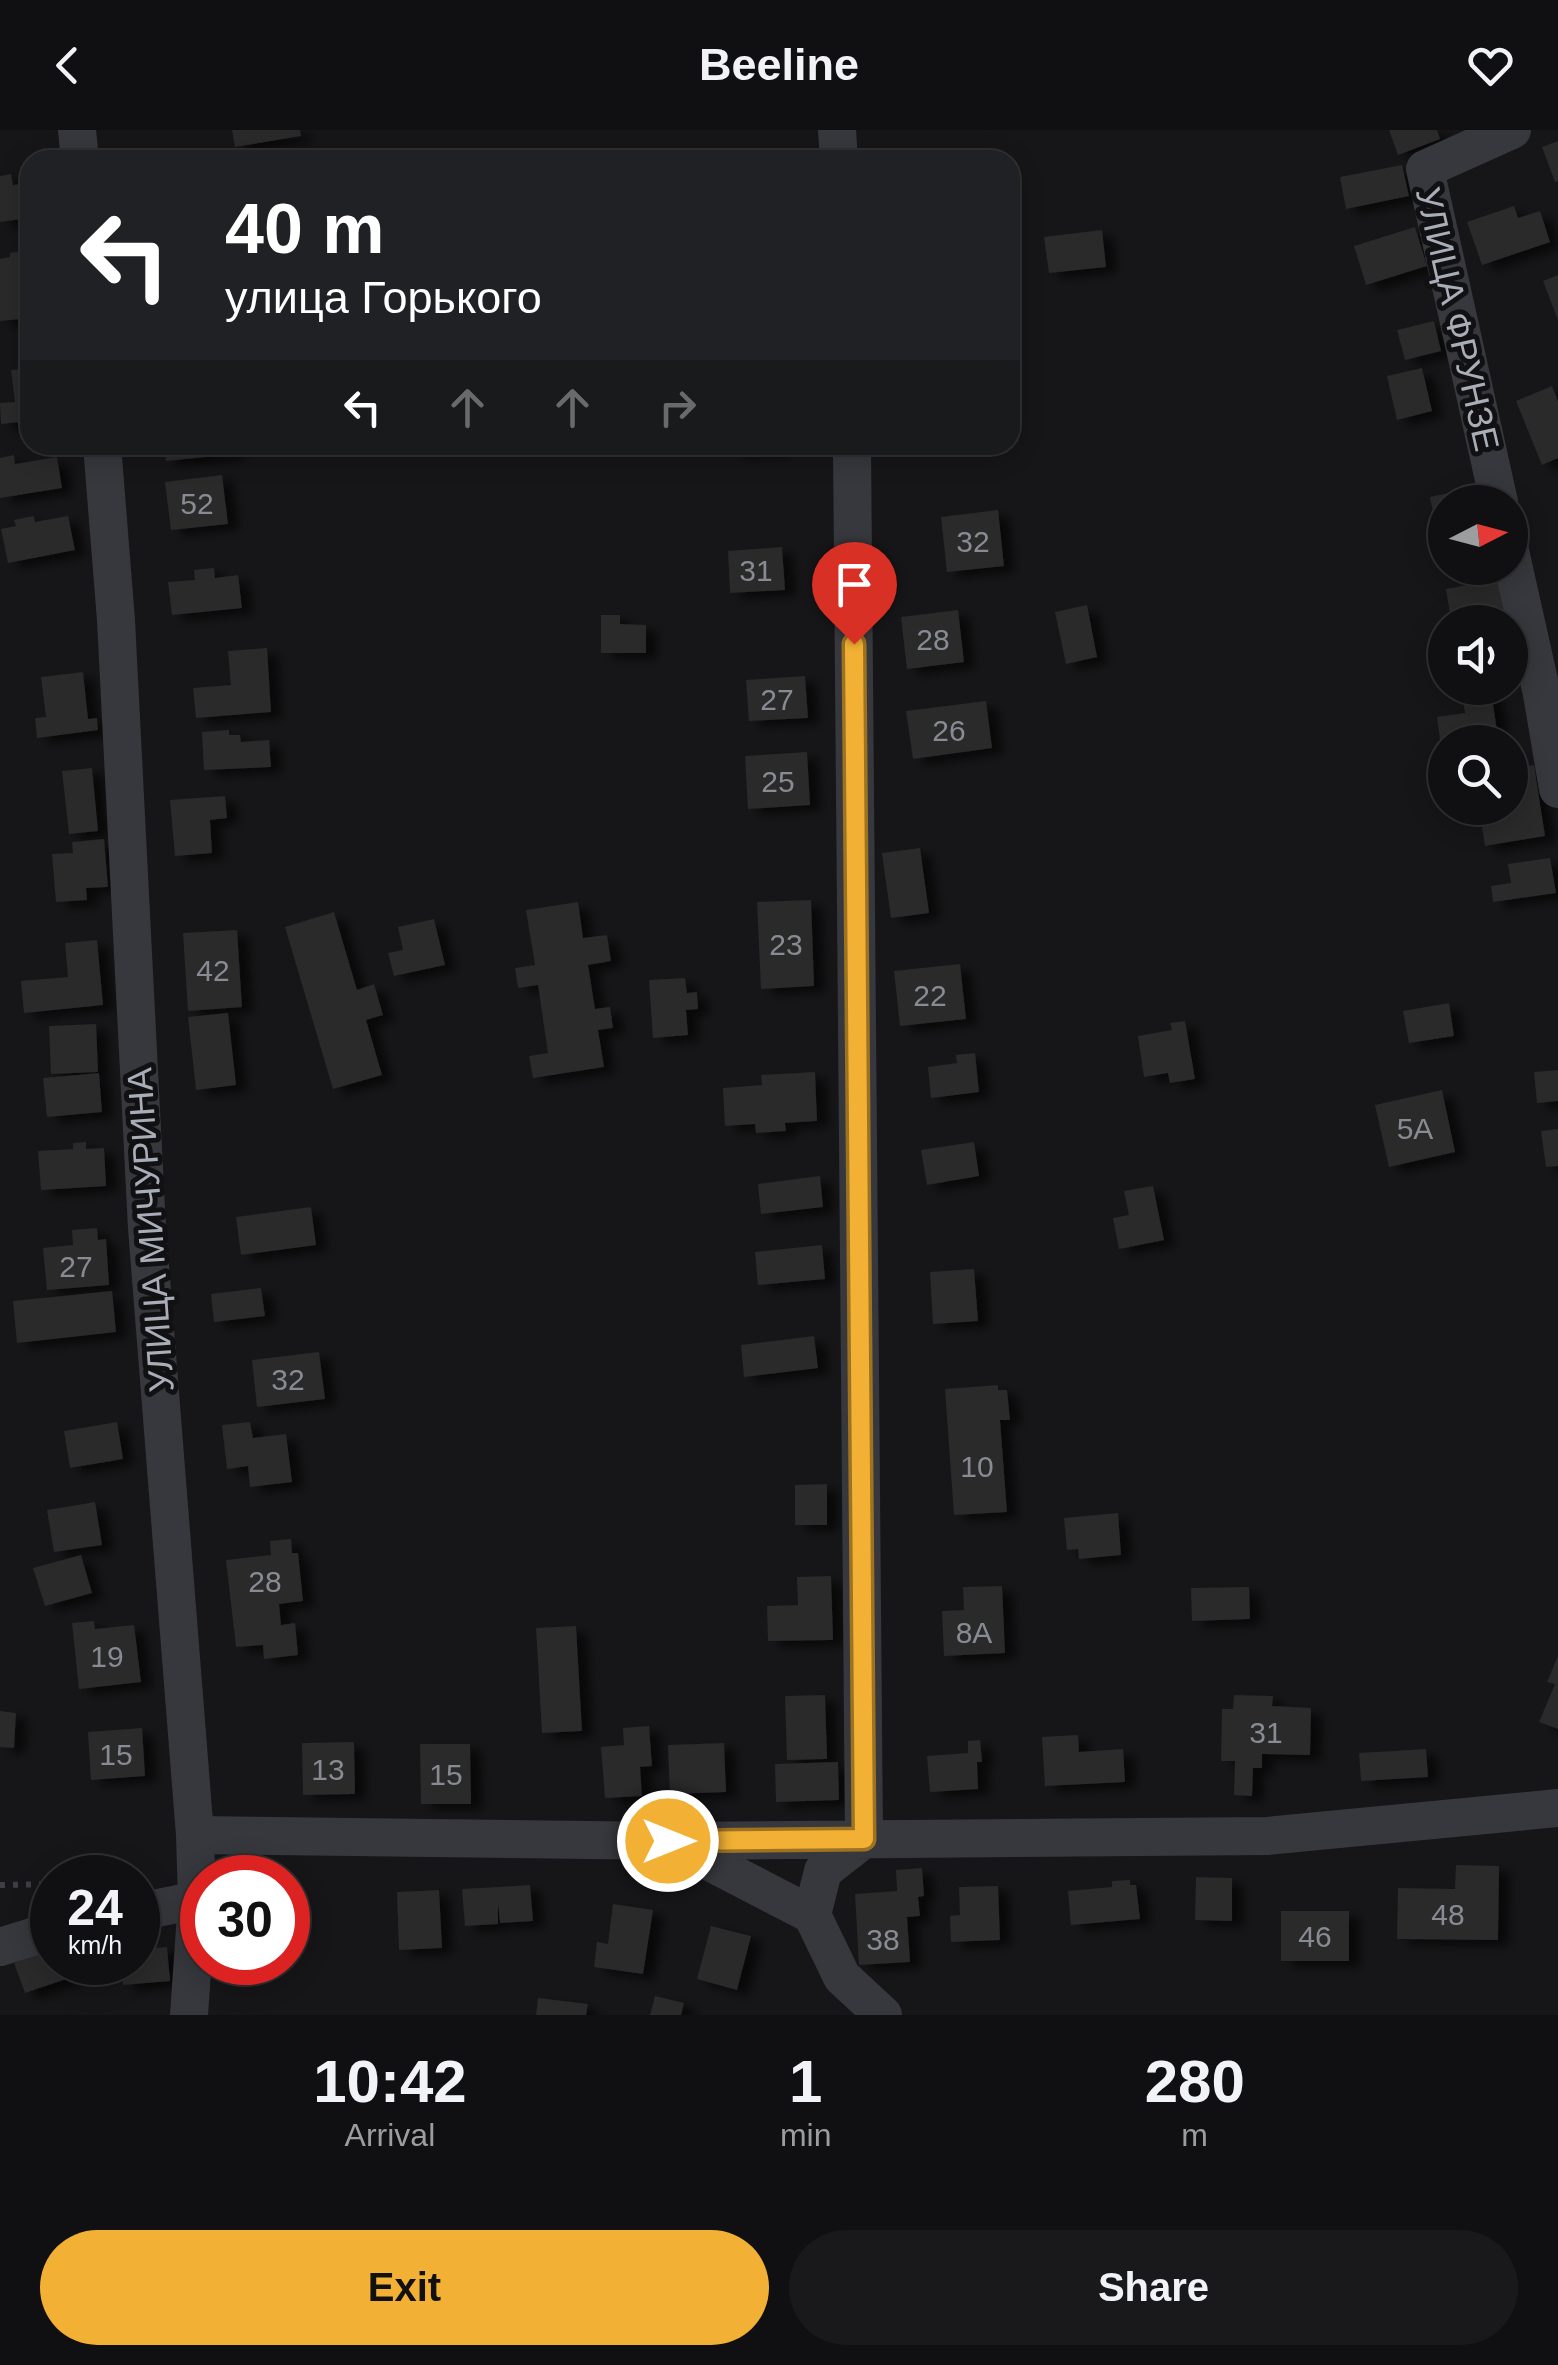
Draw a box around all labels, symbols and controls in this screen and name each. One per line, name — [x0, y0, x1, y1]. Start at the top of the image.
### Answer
icon: back — [40, 38, 95, 93]
icon: heart — [1463, 38, 1518, 93]
text: Beeline — [699, 39, 859, 90]
street label: УЛИЦА ФРУНЗЕ — [1409, 183, 1507, 455]
icon: left — [60, 190, 190, 320]
text: 40 m — [225, 190, 385, 268]
text: улица Горького — [225, 272, 542, 323]
icon: left — [335, 380, 390, 435]
icon: ahead — [440, 380, 495, 435]
icon: ahead — [545, 380, 600, 435]
icon: right — [650, 380, 705, 435]
north arrow — [1428, 485, 1528, 585]
map controls — [1428, 485, 1528, 825]
house number: 52 — [180, 487, 214, 520]
house number: 32 — [956, 525, 990, 558]
pin — [812, 542, 897, 645]
house number: 31 — [739, 554, 773, 587]
icon: arrive — [827, 557, 882, 612]
button: sound — [1428, 605, 1528, 705]
house number: 28 — [916, 623, 950, 656]
house number: 27 — [760, 683, 794, 716]
house number: 26 — [932, 714, 966, 747]
button: search — [1428, 725, 1528, 825]
house number: 25 — [761, 765, 795, 798]
house number: 23 — [769, 928, 803, 961]
house number: 42 — [196, 954, 230, 987]
house number: 22 — [913, 979, 947, 1012]
street label: УЛИЦА МИЧУРИНА — [119, 1066, 181, 1394]
house number: 5А — [1397, 1112, 1433, 1145]
house number: 27 — [59, 1250, 93, 1283]
house number: 32 — [271, 1363, 305, 1396]
house number: 10 — [960, 1450, 994, 1483]
house number: 28 — [248, 1565, 282, 1598]
house number: 8А — [956, 1616, 992, 1649]
house number: 19 — [90, 1640, 124, 1673]
house number: 31 — [1249, 1716, 1283, 1749]
house number: 15 — [99, 1738, 133, 1771]
house number: 13 — [311, 1753, 345, 1786]
house number: 15 — [429, 1758, 463, 1791]
position arrow — [616, 1789, 720, 1893]
speed limit sign: 30 — [180, 1855, 310, 1985]
text: 24 — [67, 1880, 123, 1936]
house number: 48 — [1431, 1898, 1465, 1931]
house number: 46 — [1298, 1920, 1332, 1953]
house number: 38 — [866, 1923, 900, 1956]
text: km/h — [68, 1931, 122, 1959]
text: 10:42 — [313, 2048, 467, 2115]
text: 1 — [789, 2048, 822, 2115]
text: 280 — [1145, 2048, 1245, 2115]
text: Arrival — [345, 2117, 435, 2153]
text: min — [780, 2117, 831, 2153]
text: m — [1181, 2117, 1208, 2153]
button: Exit — [40, 2230, 769, 2345]
button: Share — [789, 2230, 1518, 2345]

